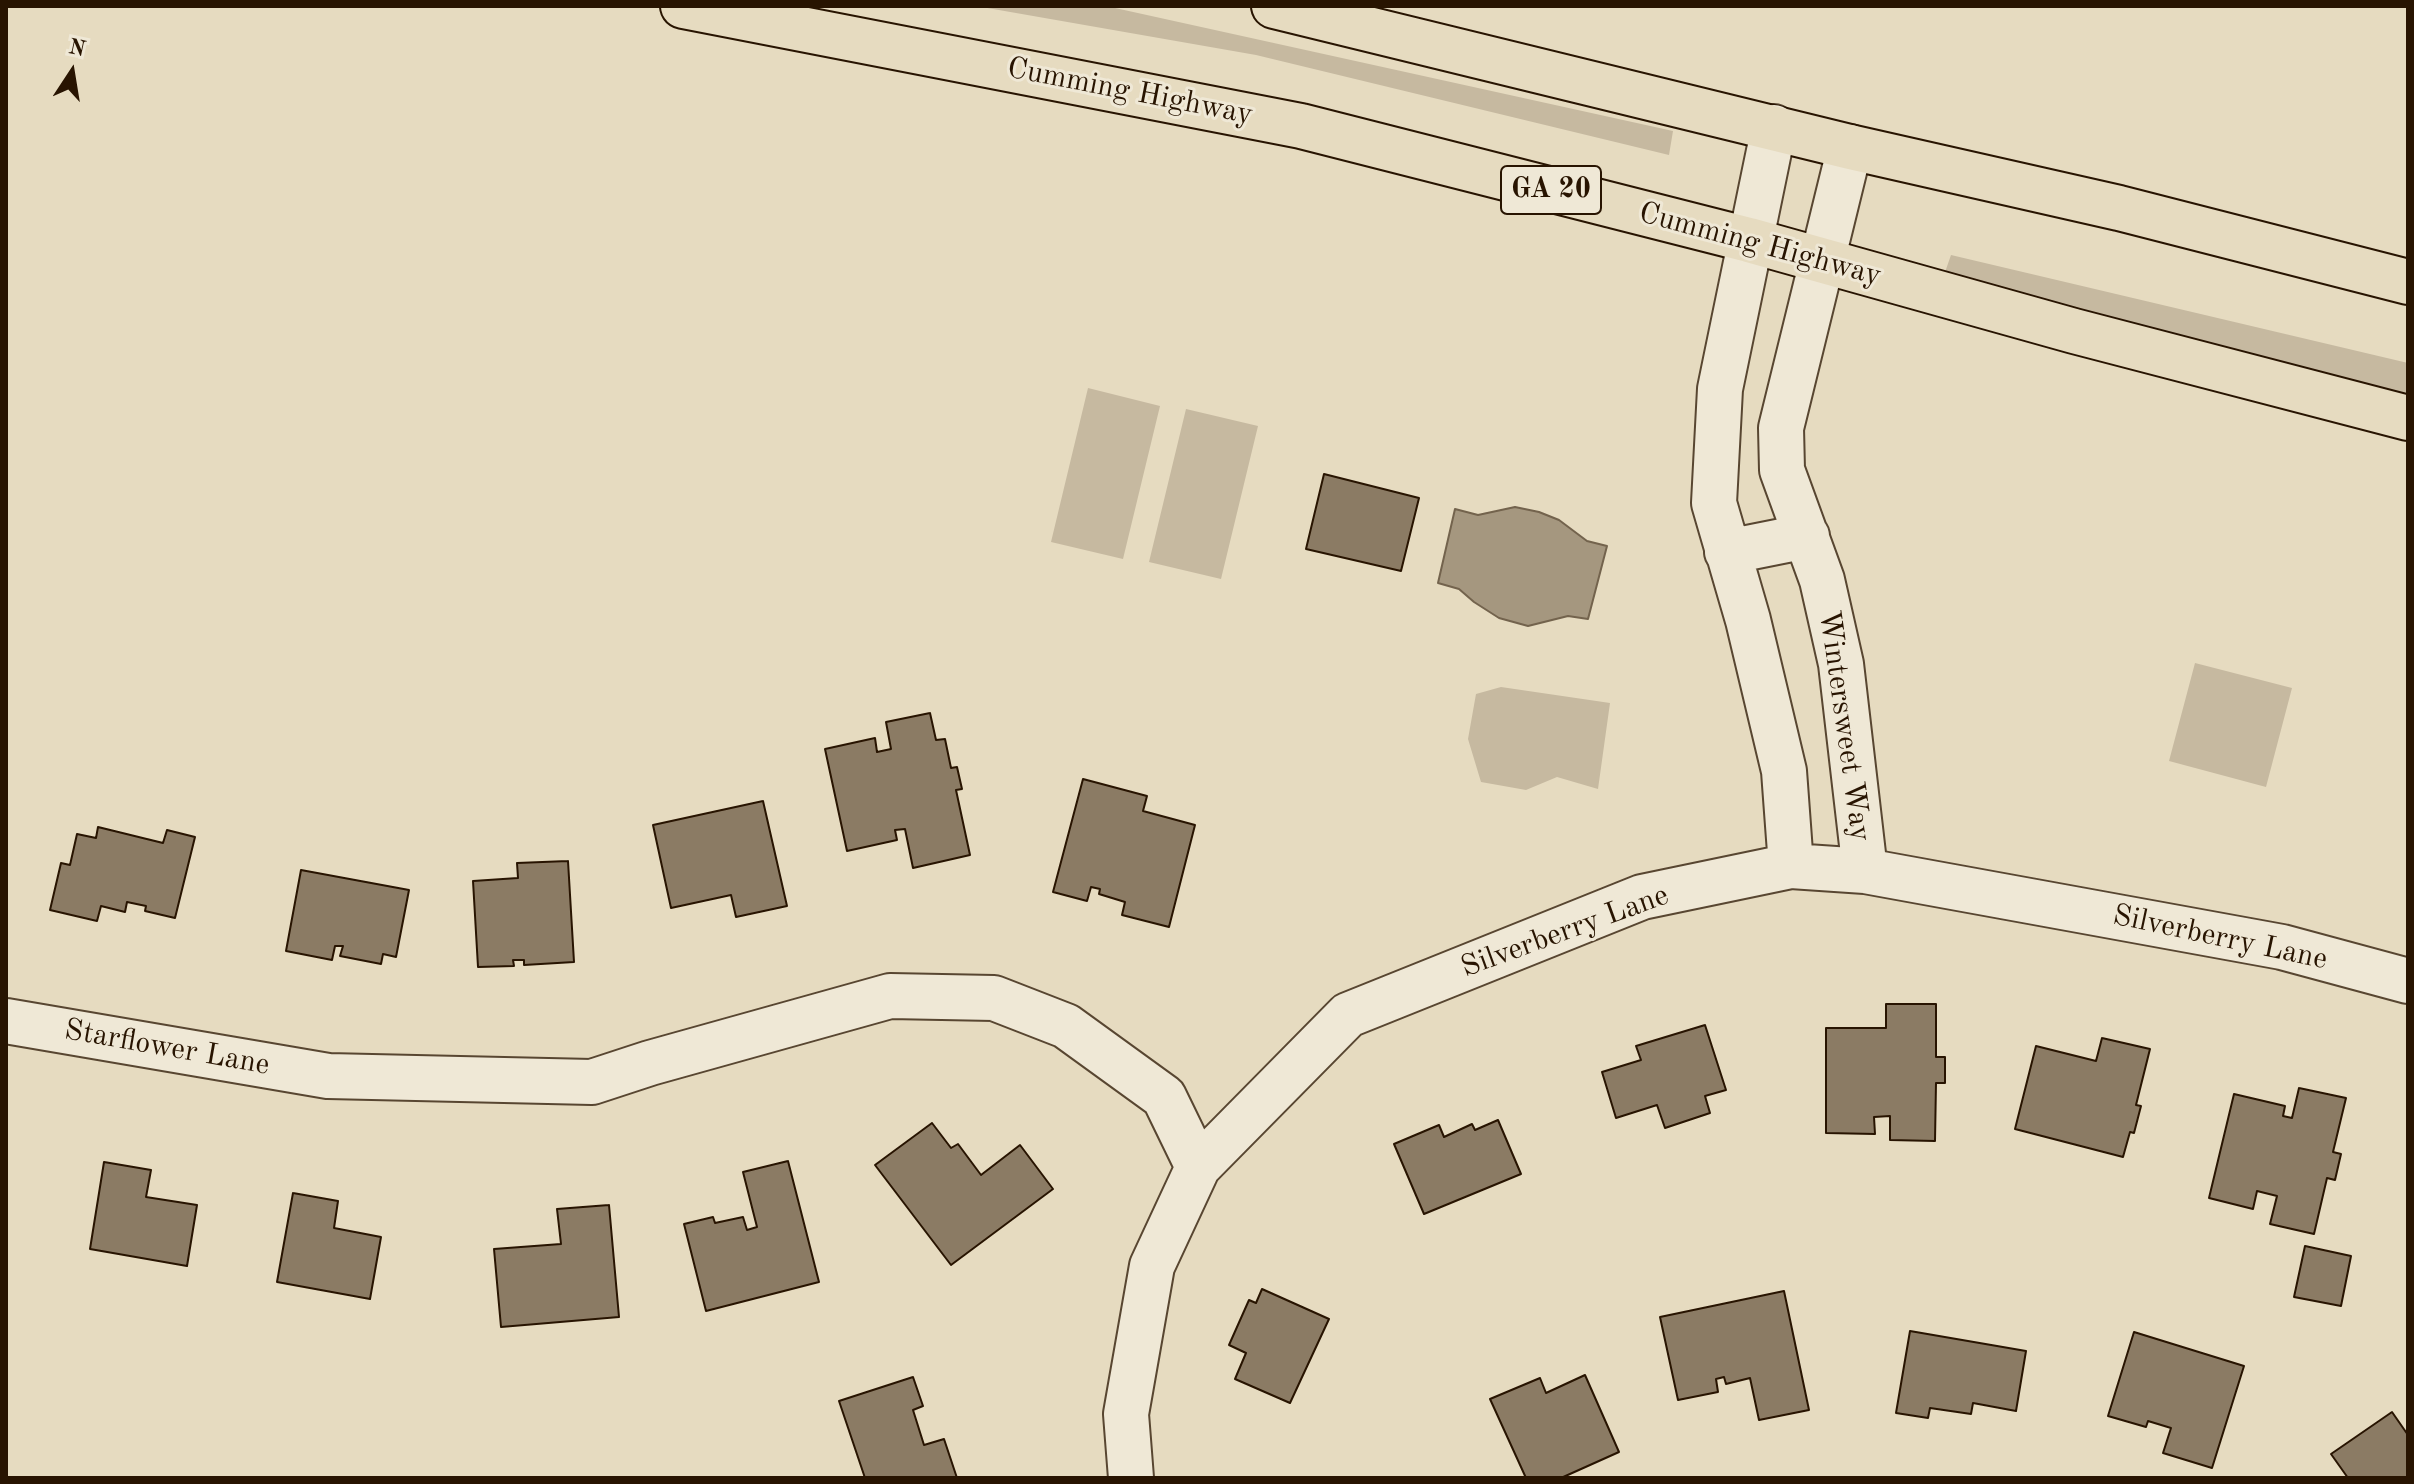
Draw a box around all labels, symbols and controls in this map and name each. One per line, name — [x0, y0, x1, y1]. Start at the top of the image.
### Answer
north arrow — [32, 32, 112, 112]
text: N — [66, 36, 87, 61]
street label: Cumming Highway — [1004, 51, 1256, 133]
road number: GA 20 — [1501, 166, 1601, 214]
street label: Cumming Highway — [1635, 195, 1885, 295]
street label: Wintersweet Way — [1810, 608, 1878, 844]
street label: Silverberry Lane — [1456, 878, 1674, 986]
street label: Silverberry Lane — [2109, 898, 2331, 978]
street label: Starflower Lane — [62, 1012, 272, 1084]

